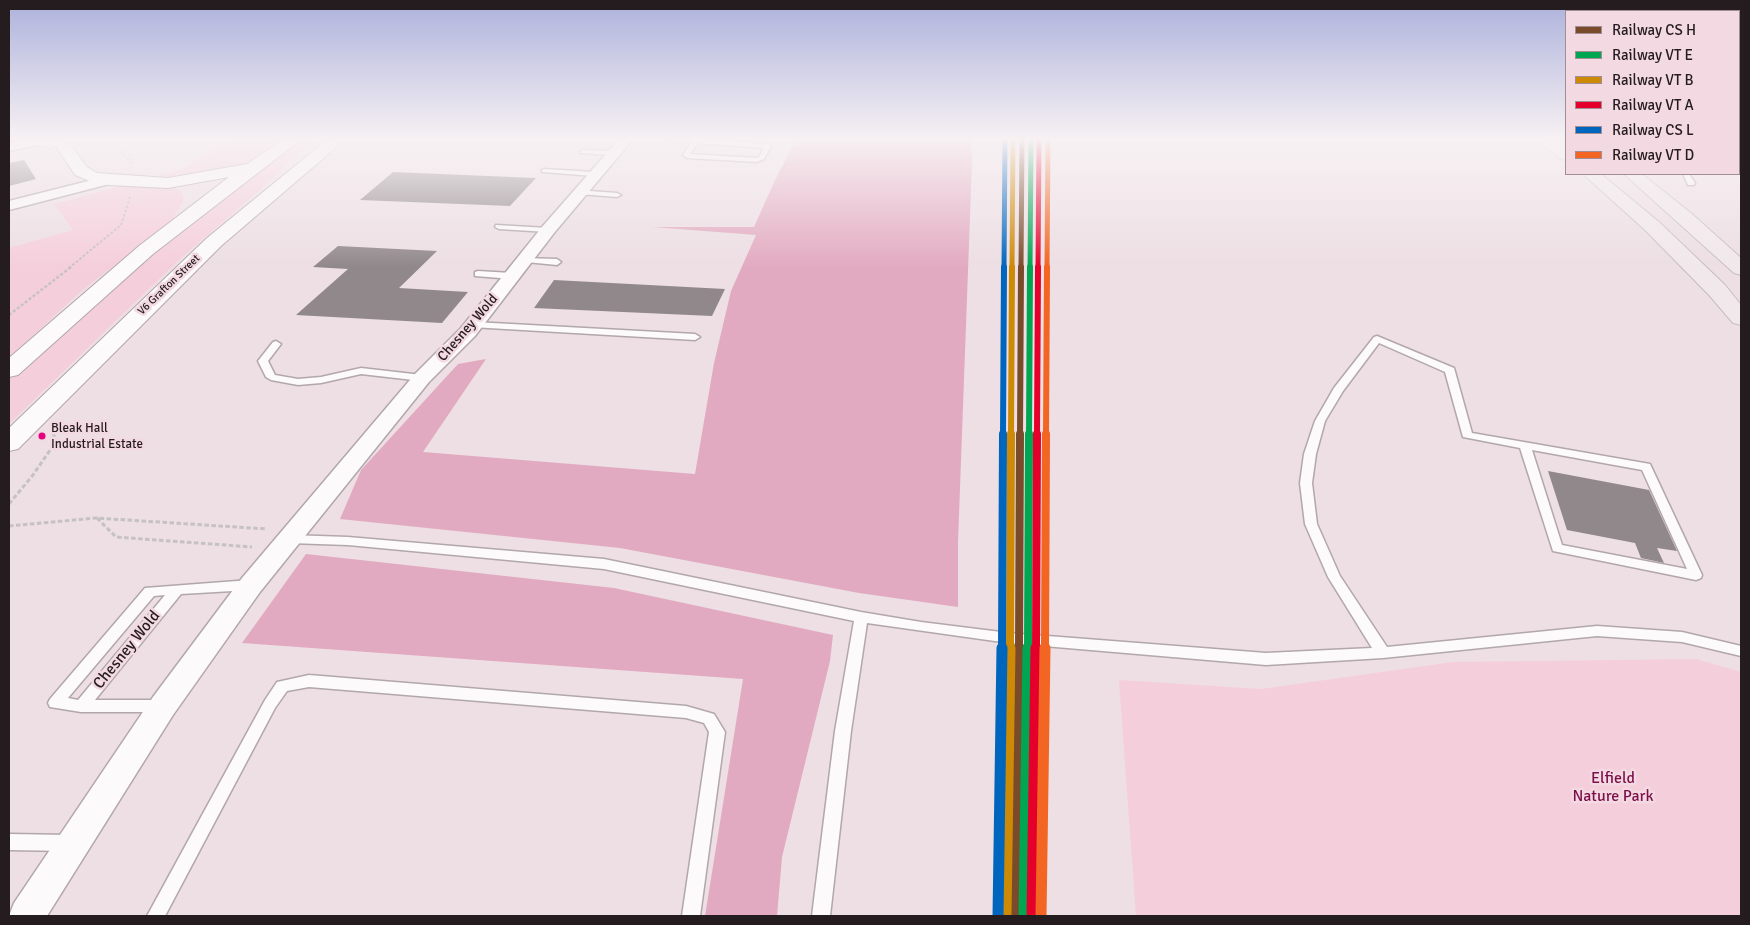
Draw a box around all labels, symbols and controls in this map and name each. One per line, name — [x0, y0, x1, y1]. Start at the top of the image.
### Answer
legend — [1565, 10, 1740, 175]
text: Railway CS H — [1612, 21, 1696, 39]
text: Railway VT E — [1612, 46, 1693, 64]
text: Railway VT B — [1612, 71, 1694, 89]
text: Railway VT A — [1612, 96, 1694, 114]
text: Railway CS L — [1612, 121, 1694, 139]
text: Railway VT D — [1612, 146, 1694, 164]
street label: V6 Grafton Street — [135, 252, 203, 318]
street label: Chesney Wold — [434, 291, 502, 365]
place label: Bleak Hall Industrial Estate — [51, 421, 143, 452]
marker: Bleak Hall Industrial Estate — [37, 431, 47, 441]
street label: Chesney Wold — [90, 607, 164, 693]
park label: Elfield Nature Park — [1572, 769, 1654, 807]

